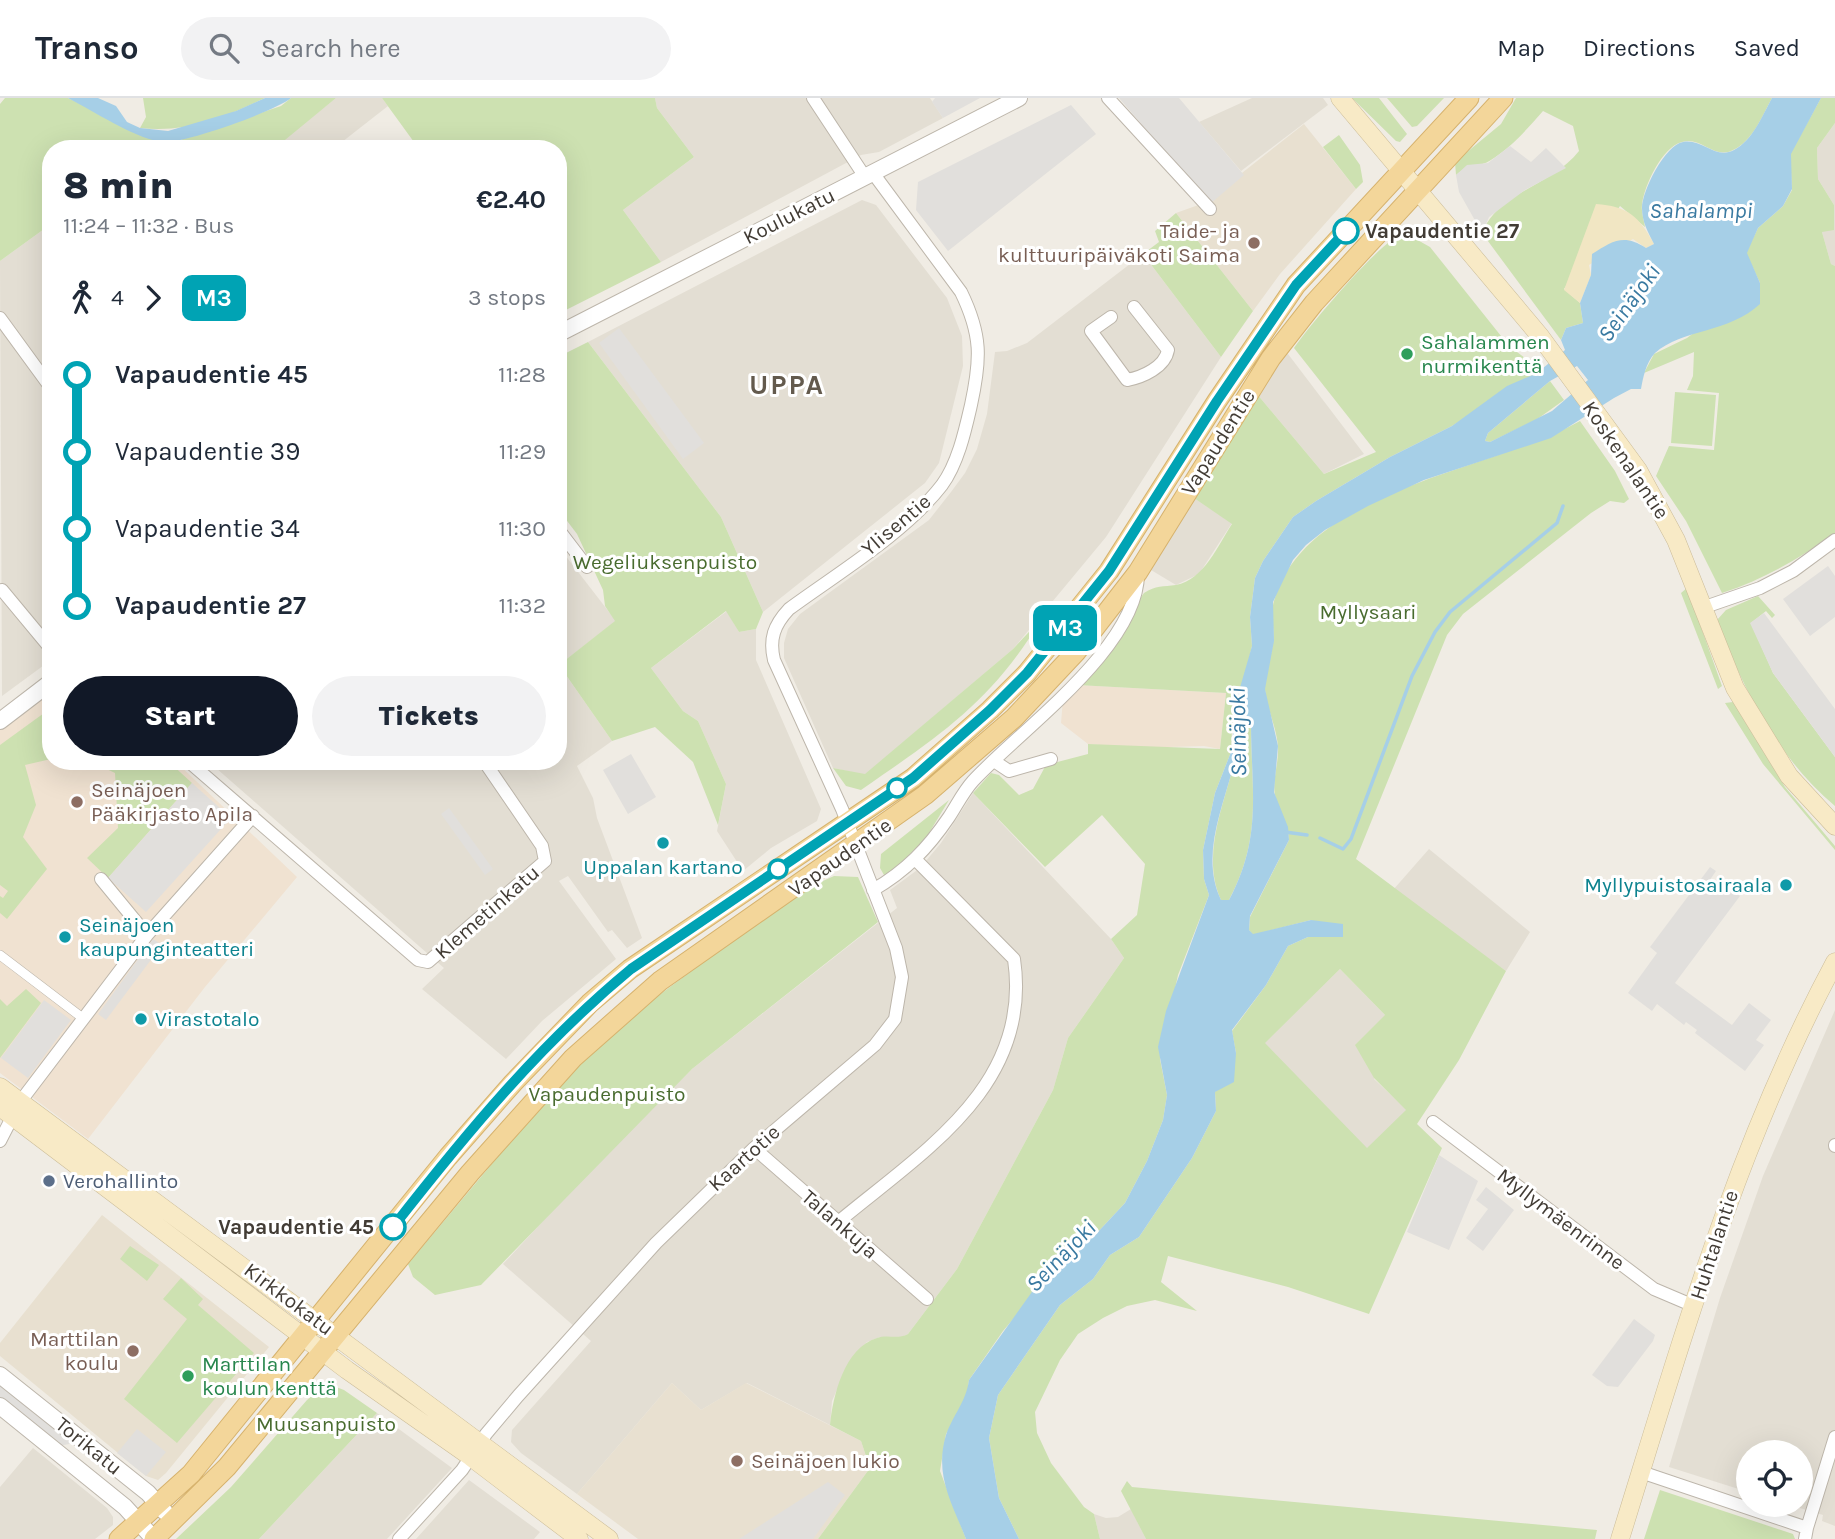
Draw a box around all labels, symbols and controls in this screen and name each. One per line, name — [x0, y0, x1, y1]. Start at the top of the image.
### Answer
search box — [181, 17, 671, 80]
text: Transo — [35, 29, 139, 67]
icon: search — [205, 29, 243, 67]
text: Search here — [261, 33, 401, 64]
text: Map — [1497, 34, 1545, 62]
text: Directions — [1583, 34, 1696, 62]
text: Saved — [1734, 34, 1800, 62]
text: 8 min — [63, 163, 174, 208]
street label: Koulukatu — [739, 183, 839, 249]
text: €2.40 — [476, 184, 546, 215]
water label: Sahalampi — [1649, 197, 1753, 224]
text: 11:24 – 11:32 · Bus — [63, 212, 234, 239]
marker: Vapaudentie 27 — [1333, 218, 1359, 244]
place label: Taide- ja kulttuuripäiväkoti Saima — [998, 219, 1240, 267]
place label: Vapaudentie 27 — [1365, 219, 1520, 243]
marker: Taide- ja kulttuuripäiväkoti Saima — [1246, 235, 1262, 251]
water label: Seinäjoki — [1592, 259, 1666, 347]
icon: walk — [63, 279, 101, 317]
icon: forward — [134, 279, 172, 317]
text: 4 — [111, 284, 124, 311]
text: M3 — [196, 284, 232, 312]
text: 3 stops — [468, 284, 546, 311]
place label: Sahalammen nurmikenttä — [1421, 330, 1550, 378]
marker: Sahalammen nurmikenttä — [1399, 346, 1415, 362]
text: Vapaudentie 45 — [115, 359, 308, 390]
text: 11:28 — [498, 361, 546, 388]
district label: UPPA — [749, 368, 825, 401]
street label: Vapaudentie — [1176, 385, 1260, 499]
street label: Koskenalantie — [1578, 396, 1674, 524]
text: Vapaudentie 39 — [115, 436, 300, 467]
text: 11:29 — [499, 438, 546, 465]
street label: Ylisentie — [856, 489, 936, 561]
text: Vapaudentie 34 — [115, 513, 300, 544]
text: 11:30 — [498, 515, 546, 542]
park label: Wegeliuksenpuisto — [573, 550, 757, 574]
text: Vapaudentie 27 — [115, 590, 306, 621]
text: 11:32 — [499, 592, 546, 619]
park label: Myllysaari — [1319, 600, 1417, 624]
line badge: M3 — [1034, 605, 1096, 651]
text: M3 — [1047, 614, 1083, 642]
button: Start — [63, 676, 298, 756]
button: Tickets — [312, 676, 546, 756]
water label: Seinäjoki — [1224, 687, 1252, 777]
place label: Seinäjoen Pääkirjasto Apila — [91, 778, 253, 826]
unlabelled marker — [887, 778, 907, 798]
marker: Seinäjoen Pääkirjasto Apila — [69, 794, 85, 810]
street label: Vapaudentie — [784, 813, 896, 901]
marker: Uppalan kartano — [655, 835, 671, 851]
place label: Uppalan kartano — [583, 855, 743, 879]
unlabelled marker — [768, 859, 788, 879]
street label: Klemetinkatu — [430, 860, 544, 964]
place label: Myllypuistosairaala — [1584, 873, 1772, 897]
marker: Myllypuistosairaala — [1778, 877, 1794, 893]
place label: Seinäjoen kaupunginteatteri — [79, 913, 254, 961]
marker: Seinäjoen kaupunginteatteri — [57, 929, 73, 945]
place label: Virastotalo — [155, 1007, 259, 1031]
marker: Virastotalo — [133, 1011, 149, 1027]
park label: Vapaudenpuisto — [529, 1082, 685, 1106]
street label: Kaartotie — [703, 1120, 785, 1196]
street label: Myllymäenrinne — [1492, 1163, 1630, 1275]
place label: Verohallinto — [63, 1169, 178, 1193]
marker: Verohallinto — [41, 1173, 57, 1189]
street label: Talankuja — [797, 1184, 883, 1264]
street label: Huhtalantie — [1685, 1187, 1743, 1303]
marker: Vapaudentie 45 — [380, 1214, 406, 1240]
place label: Vapaudentie 45 — [218, 1215, 374, 1239]
water label: Seinäjoki — [1020, 1215, 1102, 1297]
street label: Kirkkokatu — [240, 1258, 338, 1340]
place label: Marttilan koulu — [30, 1327, 119, 1375]
marker: Marttilan koulu — [125, 1343, 141, 1359]
place label: Marttilan koulun kenttä — [202, 1352, 337, 1400]
marker: Marttilan koulun kenttä — [180, 1368, 196, 1384]
street label: Torikatu — [51, 1412, 127, 1480]
park label: Muusanpuisto — [256, 1412, 396, 1436]
map controls — [1736, 1440, 1813, 1517]
button: locate — [1736, 1440, 1813, 1517]
place label: Seinäjoen lukio — [751, 1449, 900, 1473]
marker: Seinäjoen lukio — [729, 1453, 745, 1469]

